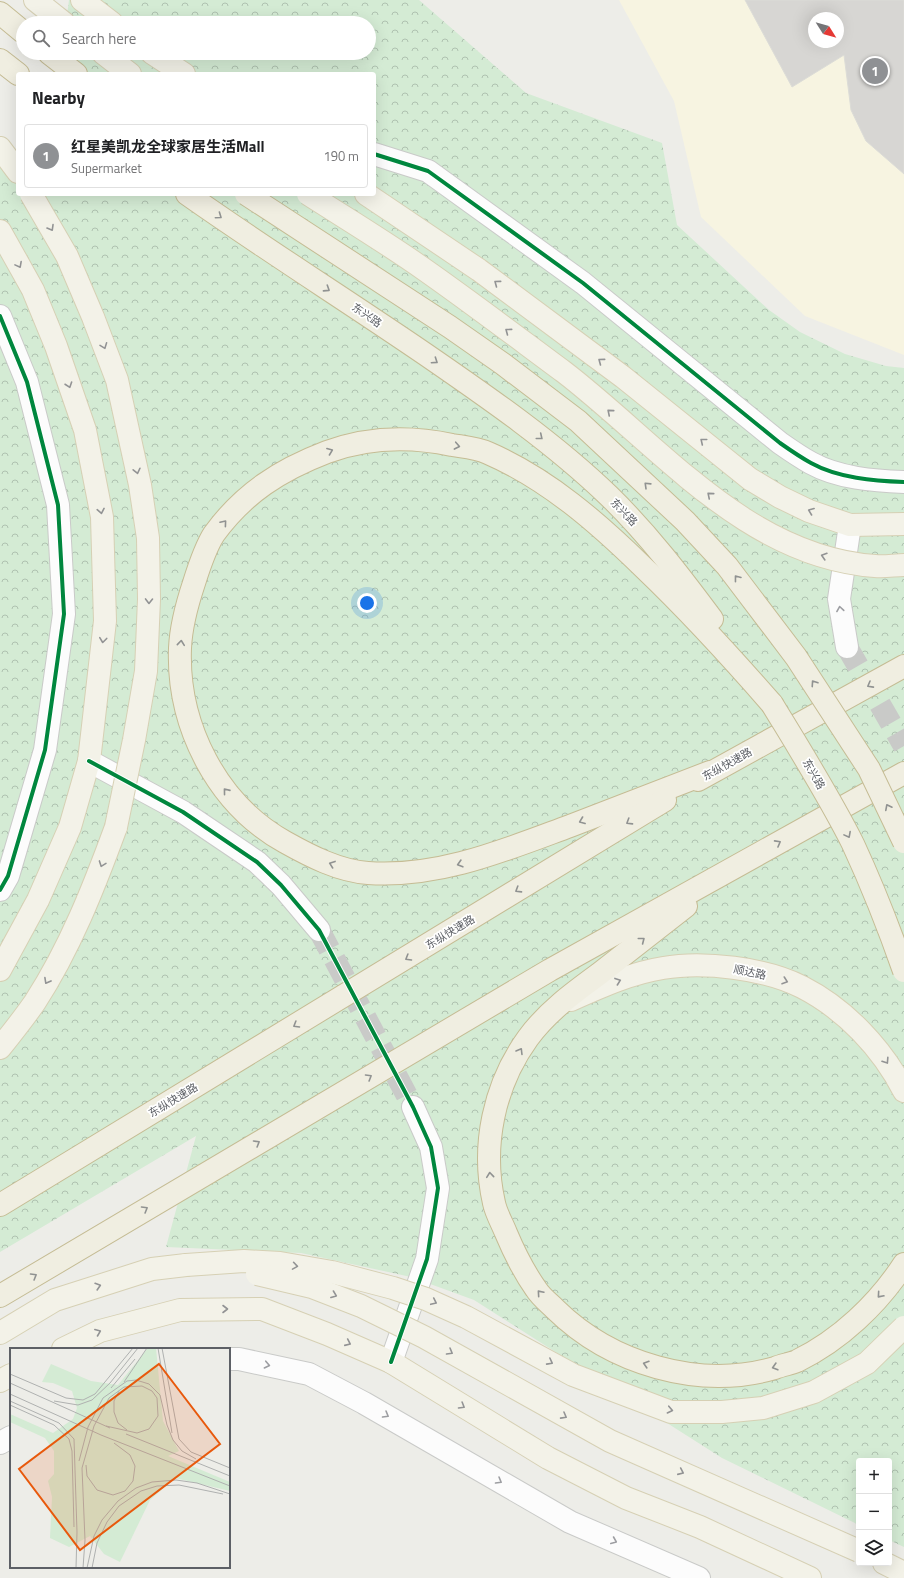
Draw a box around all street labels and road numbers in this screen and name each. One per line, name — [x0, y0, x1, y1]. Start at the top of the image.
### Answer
street label: 东兴路 — [349, 299, 385, 331]
street label: 东兴路 — [607, 495, 641, 529]
street label: 东纵快速路 — [699, 744, 755, 784]
street label: 东兴路 — [799, 756, 829, 792]
street label: 东纵快速路 — [422, 911, 478, 953]
street label: 顺达路 — [732, 961, 768, 983]
street label: 东纵快速路 — [145, 1079, 201, 1121]

